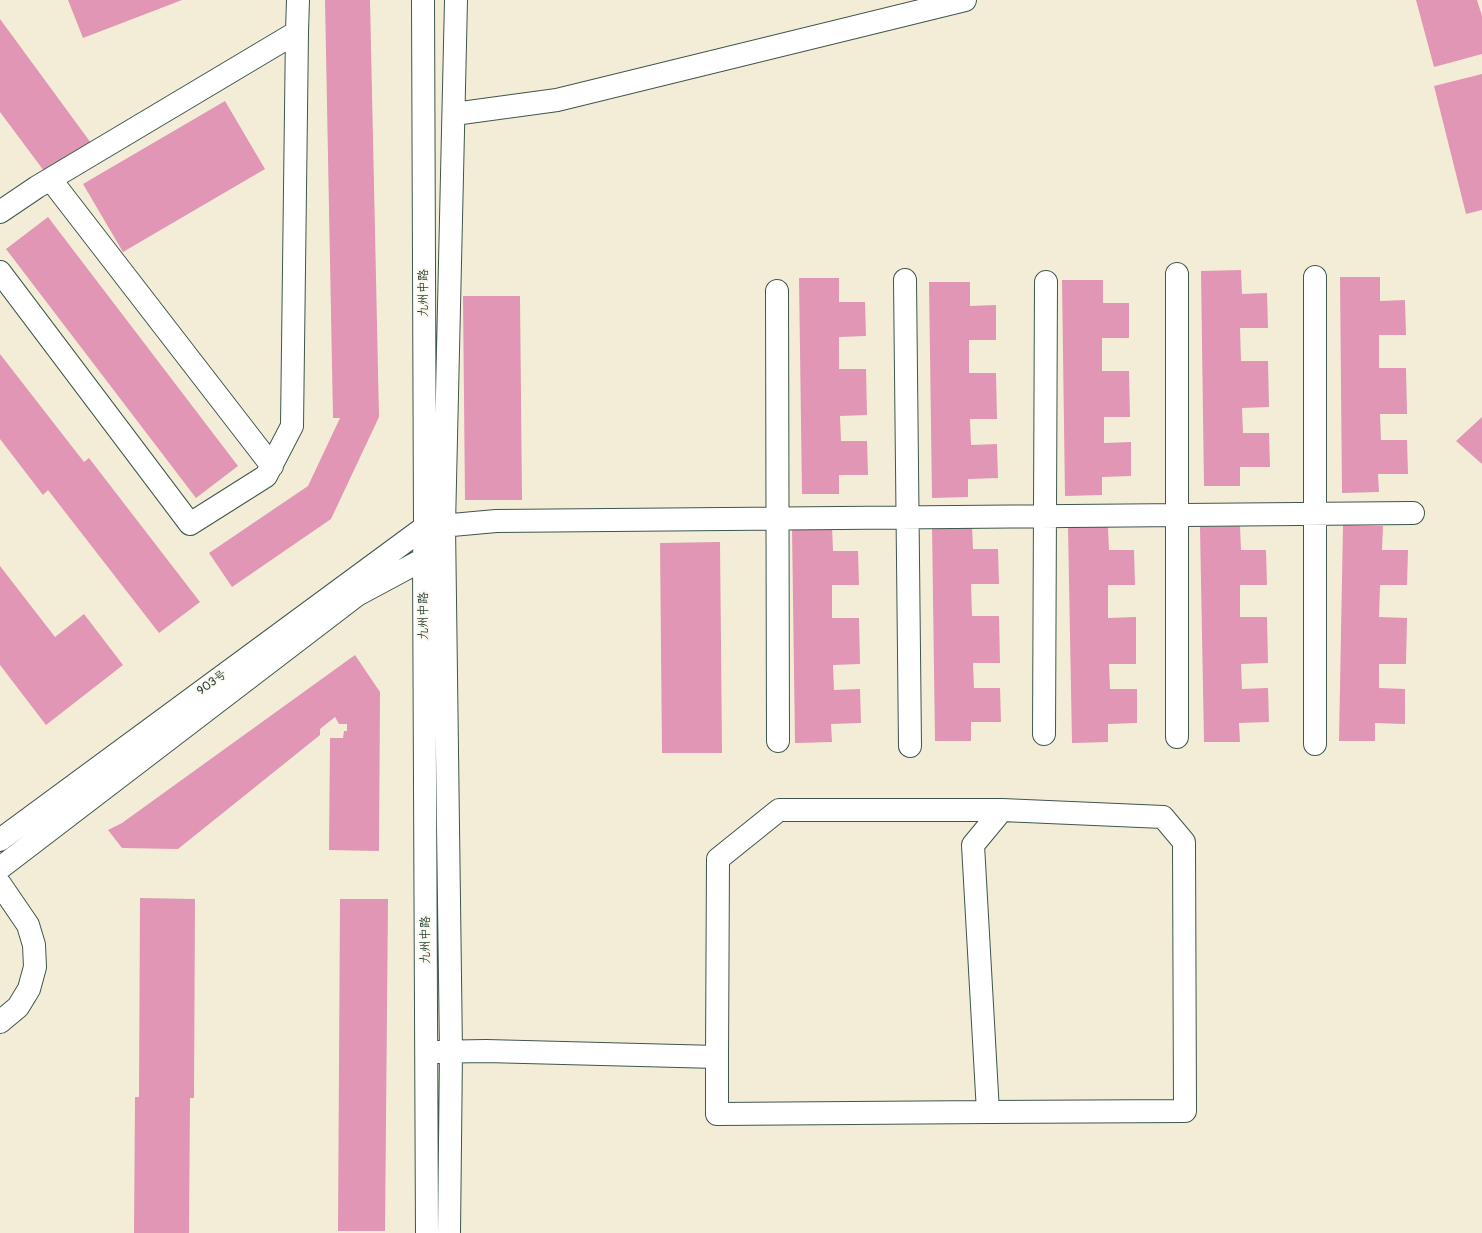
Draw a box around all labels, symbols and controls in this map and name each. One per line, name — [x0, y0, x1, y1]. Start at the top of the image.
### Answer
street label: 九州中路 — [417, 269, 431, 317]
street label: 九州中路 — [417, 592, 431, 640]
street label: 903号 — [194, 667, 230, 699]
street label: 九州中路 — [419, 916, 433, 964]

